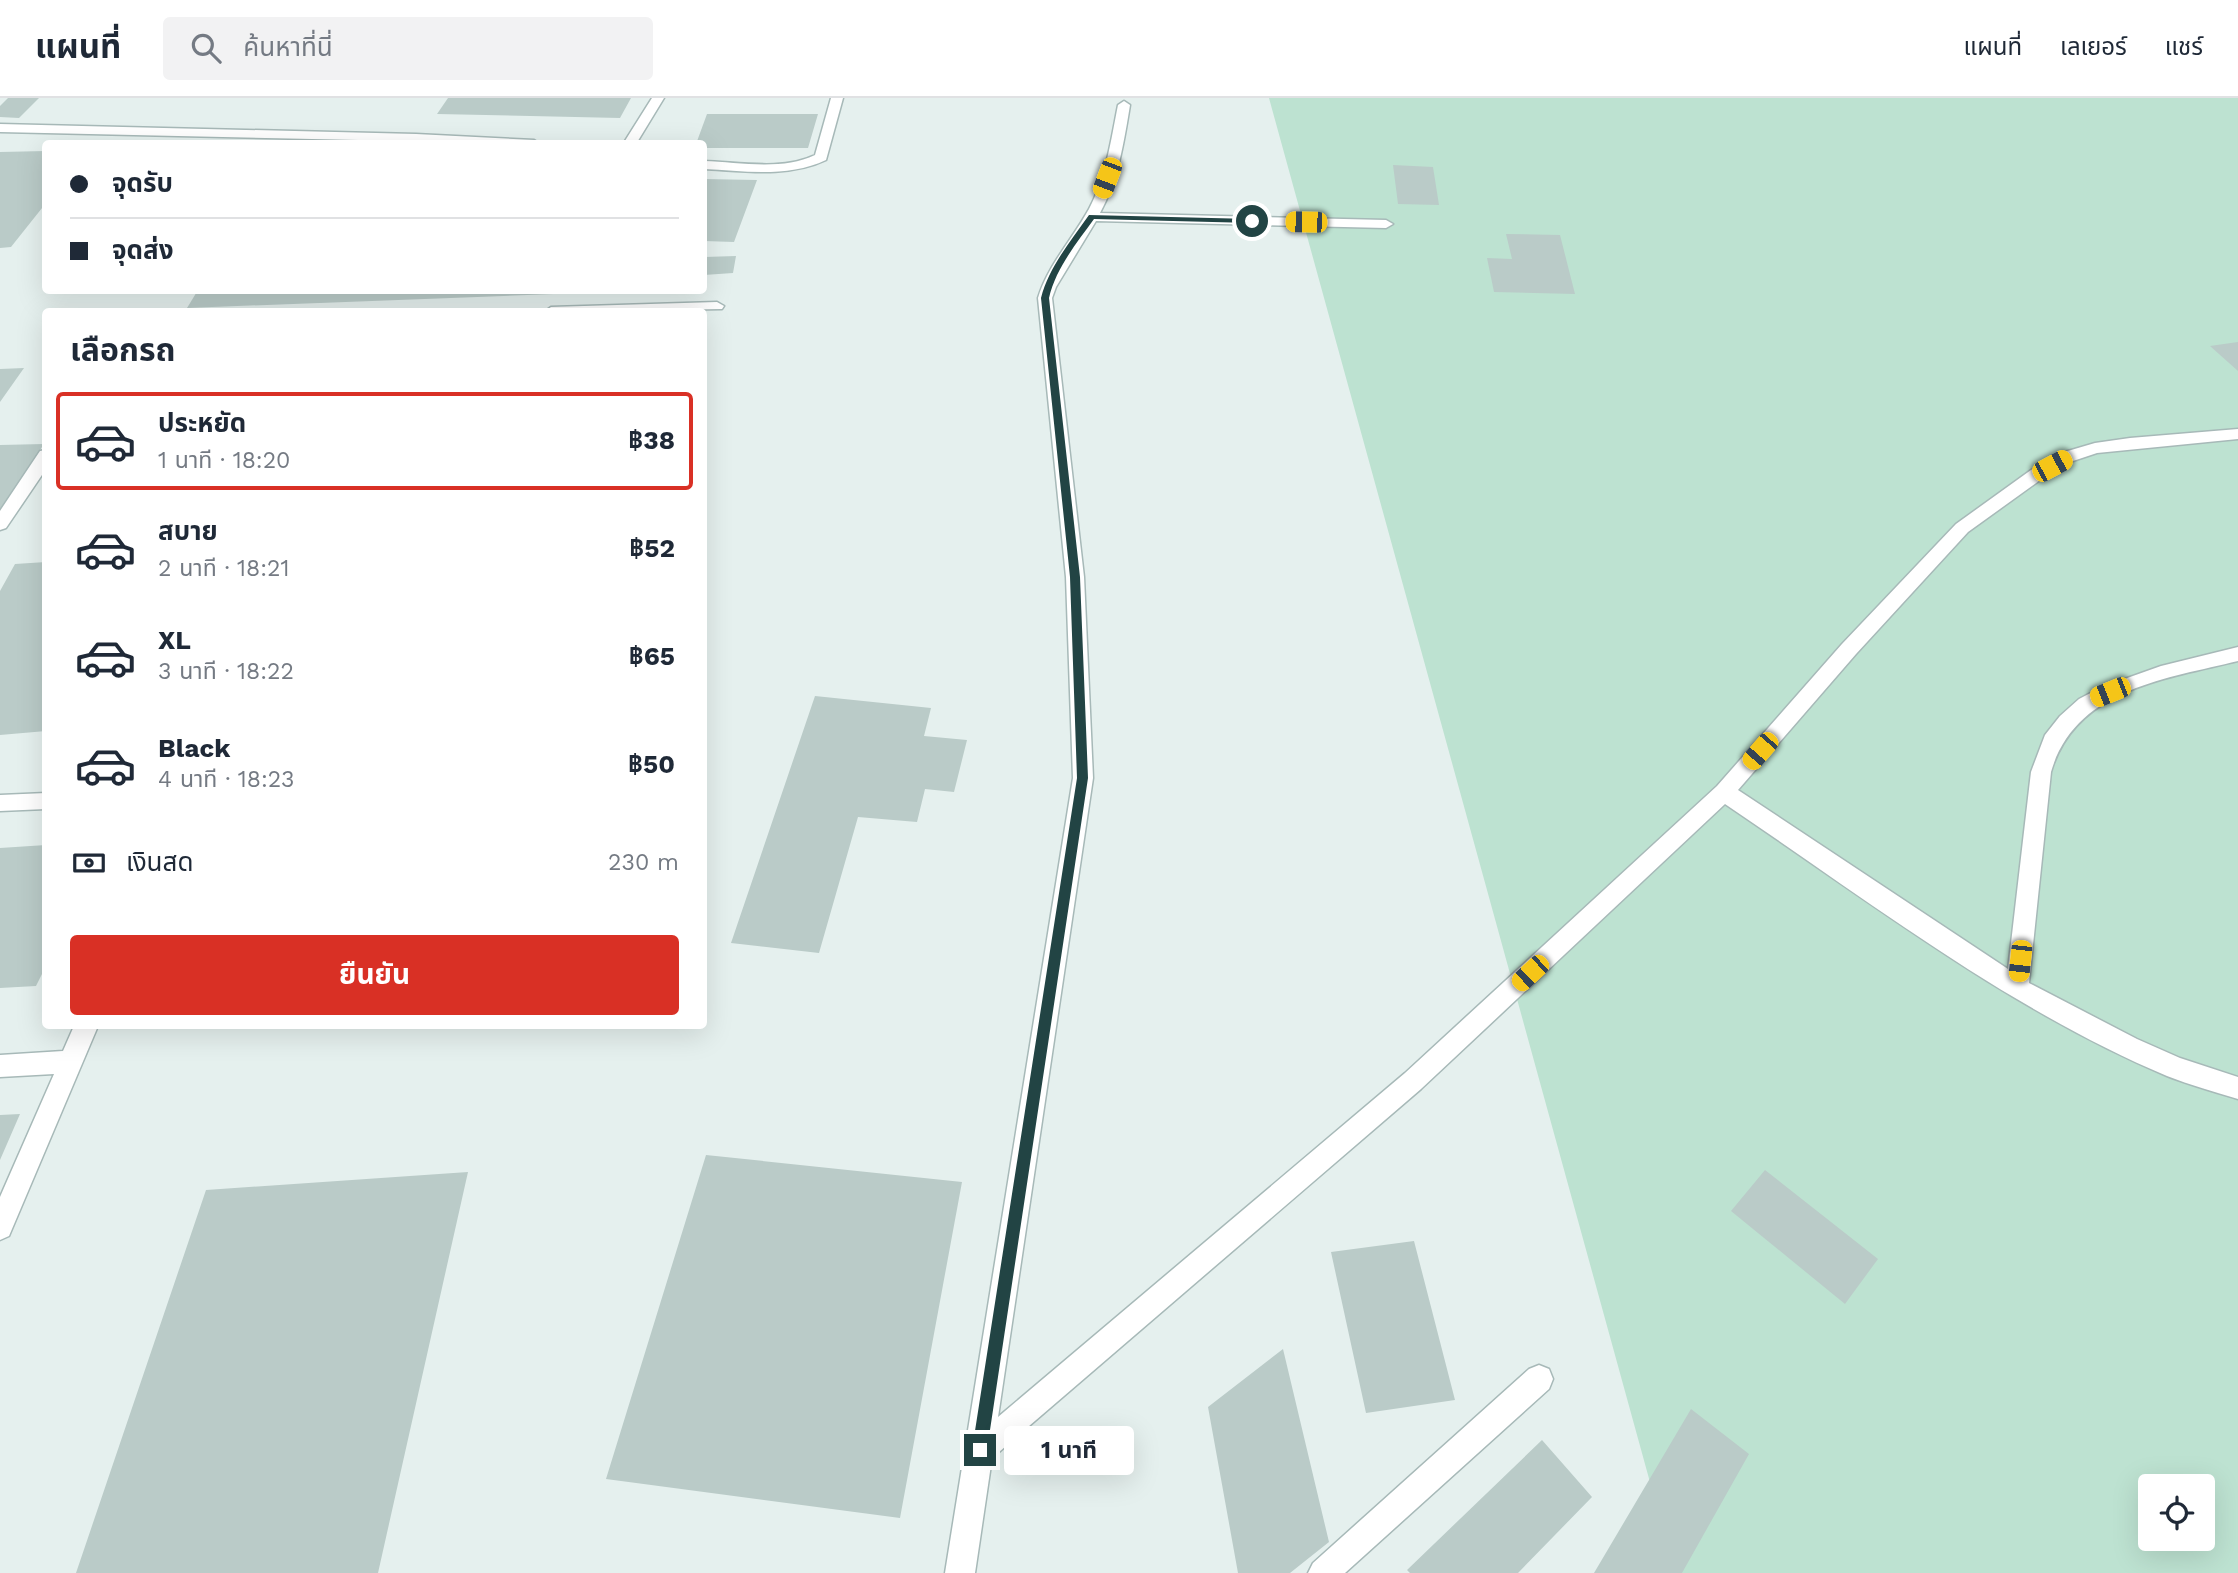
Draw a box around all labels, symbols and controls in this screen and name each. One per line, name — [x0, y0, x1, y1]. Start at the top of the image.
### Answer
search box — [163, 17, 653, 80]
text: แผนที่ — [35, 27, 121, 66]
icon: search — [187, 29, 225, 67]
text: ค้นหาที่นี่ — [243, 32, 333, 62]
text: แผนที่ — [1964, 33, 2022, 61]
text: เลเยอร์ — [2060, 33, 2127, 61]
text: แชร์ — [2165, 33, 2203, 61]
car — [1090, 155, 1125, 201]
text: จุดรับ — [112, 168, 173, 198]
route start — [1236, 205, 1268, 237]
car — [1285, 211, 1328, 233]
text: จุดส่ง — [112, 235, 174, 265]
text: เลือกรถ — [70, 331, 175, 369]
text: ประหยัด — [158, 408, 246, 438]
icon: car — [74, 410, 137, 473]
text: ฿38 — [628, 425, 675, 455]
text: 1 นาที · 18:20 — [158, 447, 290, 474]
car — [2029, 447, 2076, 485]
text: สบาย — [158, 516, 218, 546]
icon: car — [74, 518, 137, 581]
text: ฿52 — [629, 533, 675, 563]
text: 2 นาที · 18:21 — [158, 555, 289, 582]
text: XL — [158, 625, 191, 655]
icon: car — [74, 626, 137, 689]
text: ฿65 — [629, 641, 675, 671]
text: 3 นาที · 18:22 — [158, 658, 294, 685]
car — [2087, 674, 2134, 710]
car — [1739, 728, 1782, 774]
text: Black — [158, 733, 230, 763]
icon: car — [74, 734, 137, 797]
text: ฿50 — [628, 749, 675, 779]
text: 4 นาที · 18:23 — [158, 766, 295, 793]
icon: cash — [70, 844, 108, 882]
text: เงินสด — [126, 847, 193, 877]
text: 230 m — [608, 849, 679, 876]
button: ยืนยัน — [70, 935, 679, 1015]
car — [2008, 939, 2033, 983]
car — [1508, 951, 1553, 995]
callout: 1 นาที — [1004, 1426, 1134, 1474]
route end — [964, 1434, 996, 1466]
text: 1 นาที — [1041, 1437, 1097, 1464]
map controls — [2138, 1474, 2215, 1551]
button: locate — [2138, 1474, 2215, 1551]

